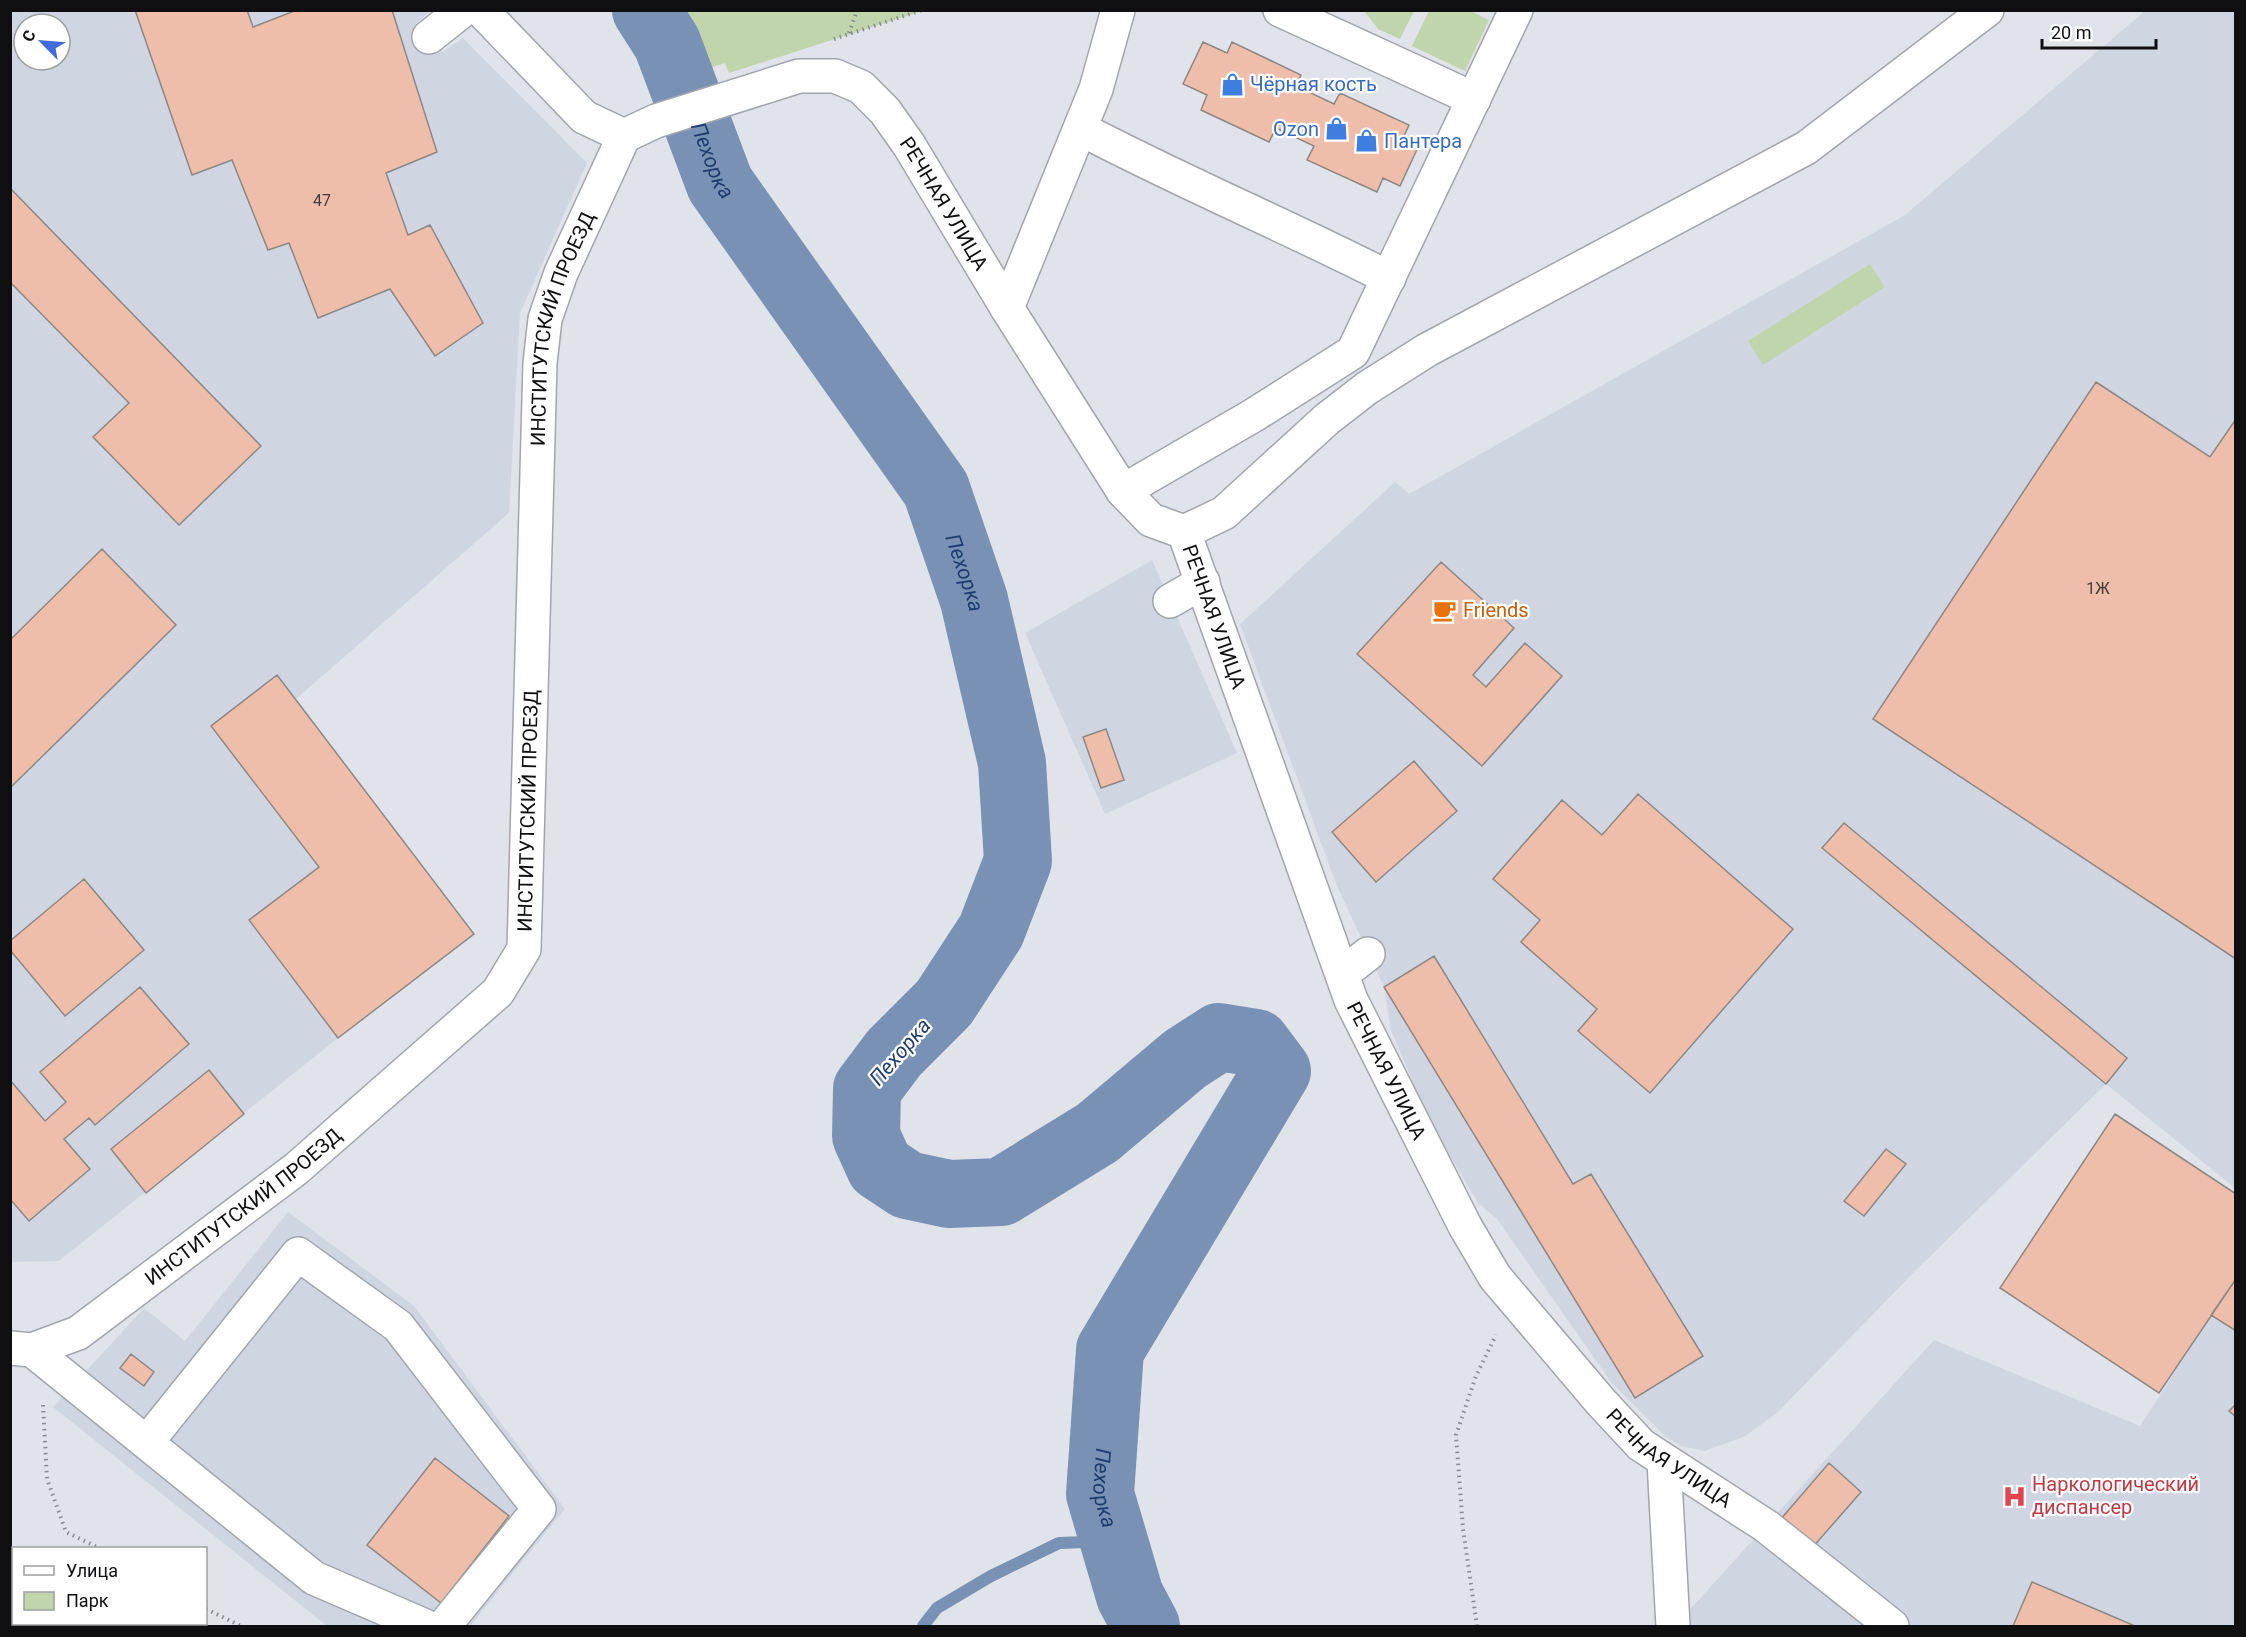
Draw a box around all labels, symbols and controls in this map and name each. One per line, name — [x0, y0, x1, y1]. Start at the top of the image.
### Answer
north arrow — [12, 12, 72, 72]
scale bar — [2042, 12, 2156, 50]
text: 20 m — [2051, 22, 2091, 43]
text: С — [18, 27, 40, 45]
shop icon: Чёрная кость — [1219, 71, 1245, 97]
place label: Чёрная кость — [1250, 72, 1377, 96]
shop icon: Ozon — [1324, 116, 1350, 142]
place label: Ozon — [1273, 117, 1319, 141]
water label: Пехорка — [686, 119, 739, 204]
shop icon: Пантера — [1353, 128, 1379, 154]
place label: Пантера — [1384, 129, 1462, 153]
street label: РЕЧНАЯ УЛИЦА — [895, 132, 993, 274]
house number: 47 — [313, 191, 331, 210]
street label: ИНСТИТУТСКИЙ ПРОЕЗД — [526, 208, 599, 446]
water label: Пехорка — [940, 531, 988, 614]
street label: РЕЧНАЯ УЛИЦА — [1178, 541, 1251, 692]
house number: 1Ж — [2086, 579, 2110, 598]
cafe icon: Friends — [1432, 597, 1458, 623]
place label: Friends — [1463, 598, 1529, 622]
street label: ИНСТИТУТСКИЙ ПРОЕЗД — [512, 690, 543, 932]
street label: РЕЧНАЯ УЛИЦА — [1342, 998, 1431, 1144]
water label: Пехорка — [865, 1014, 935, 1090]
street label: ИНСТИТУТСКИЙ ПРОЕЗД — [140, 1123, 346, 1290]
street label: РЕЧНАЯ УЛИЦА — [1601, 1404, 1736, 1513]
water label: Пехорка — [1088, 1447, 1121, 1531]
place label: Наркологический диспансер — [2032, 1472, 2199, 1519]
hospital icon: Наркологический диспансер — [2001, 1483, 2027, 1509]
legend — [12, 1547, 207, 1625]
text: Улица — [66, 1560, 118, 1581]
text: Парк — [66, 1590, 109, 1611]

